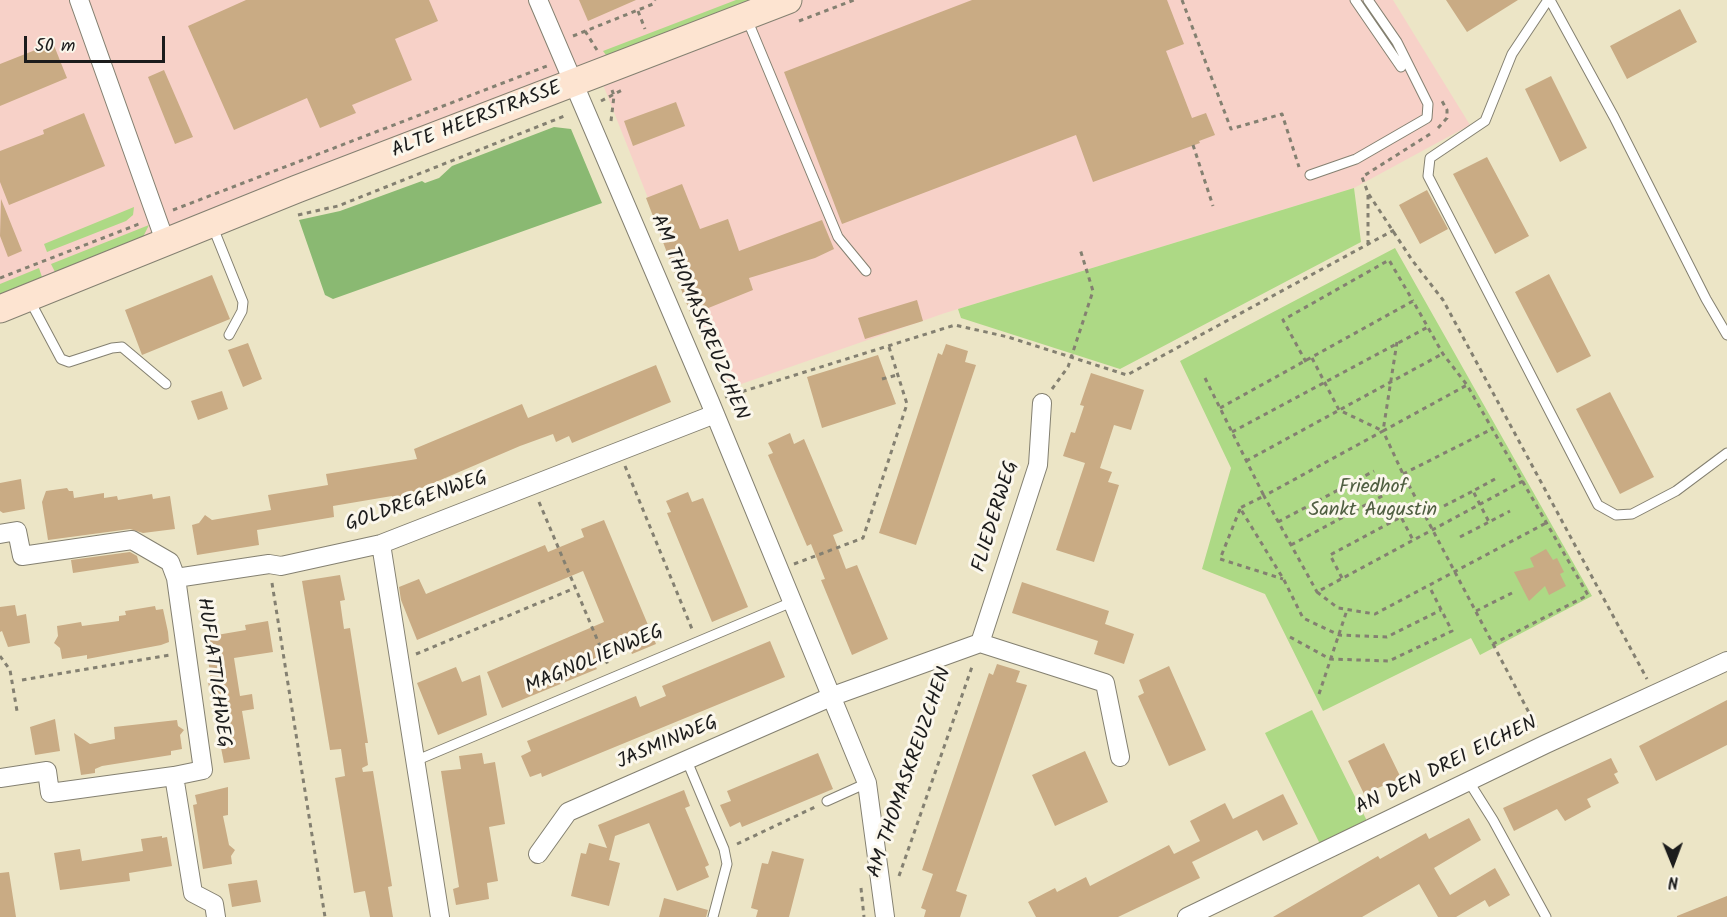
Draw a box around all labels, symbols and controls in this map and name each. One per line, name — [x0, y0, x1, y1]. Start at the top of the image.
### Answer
scale bar — [27, 24, 168, 62]
text: 50 m — [35, 32, 75, 61]
street label: ALTE HEERSTRASSE — [389, 78, 565, 164]
street label: AM THOMASKREUZCHEN — [644, 212, 752, 424]
street label: FLIEDERWEG — [969, 458, 1025, 576]
street label: GOLDREGENWEG — [343, 467, 491, 539]
park label: Friedhof Sankt Augustin — [1309, 477, 1437, 524]
street label: HUFLATTICHWEG — [190, 596, 234, 750]
street label: MAGNOLIENWEG — [522, 621, 668, 701]
street label: AM THOMASKREUZCHEN — [864, 665, 958, 881]
street label: JASMINWEG — [614, 712, 722, 776]
street label: AN DEN DREI EICHEN — [1352, 713, 1542, 821]
north arrow — [1643, 833, 1703, 893]
text: N — [1668, 869, 1679, 894]

